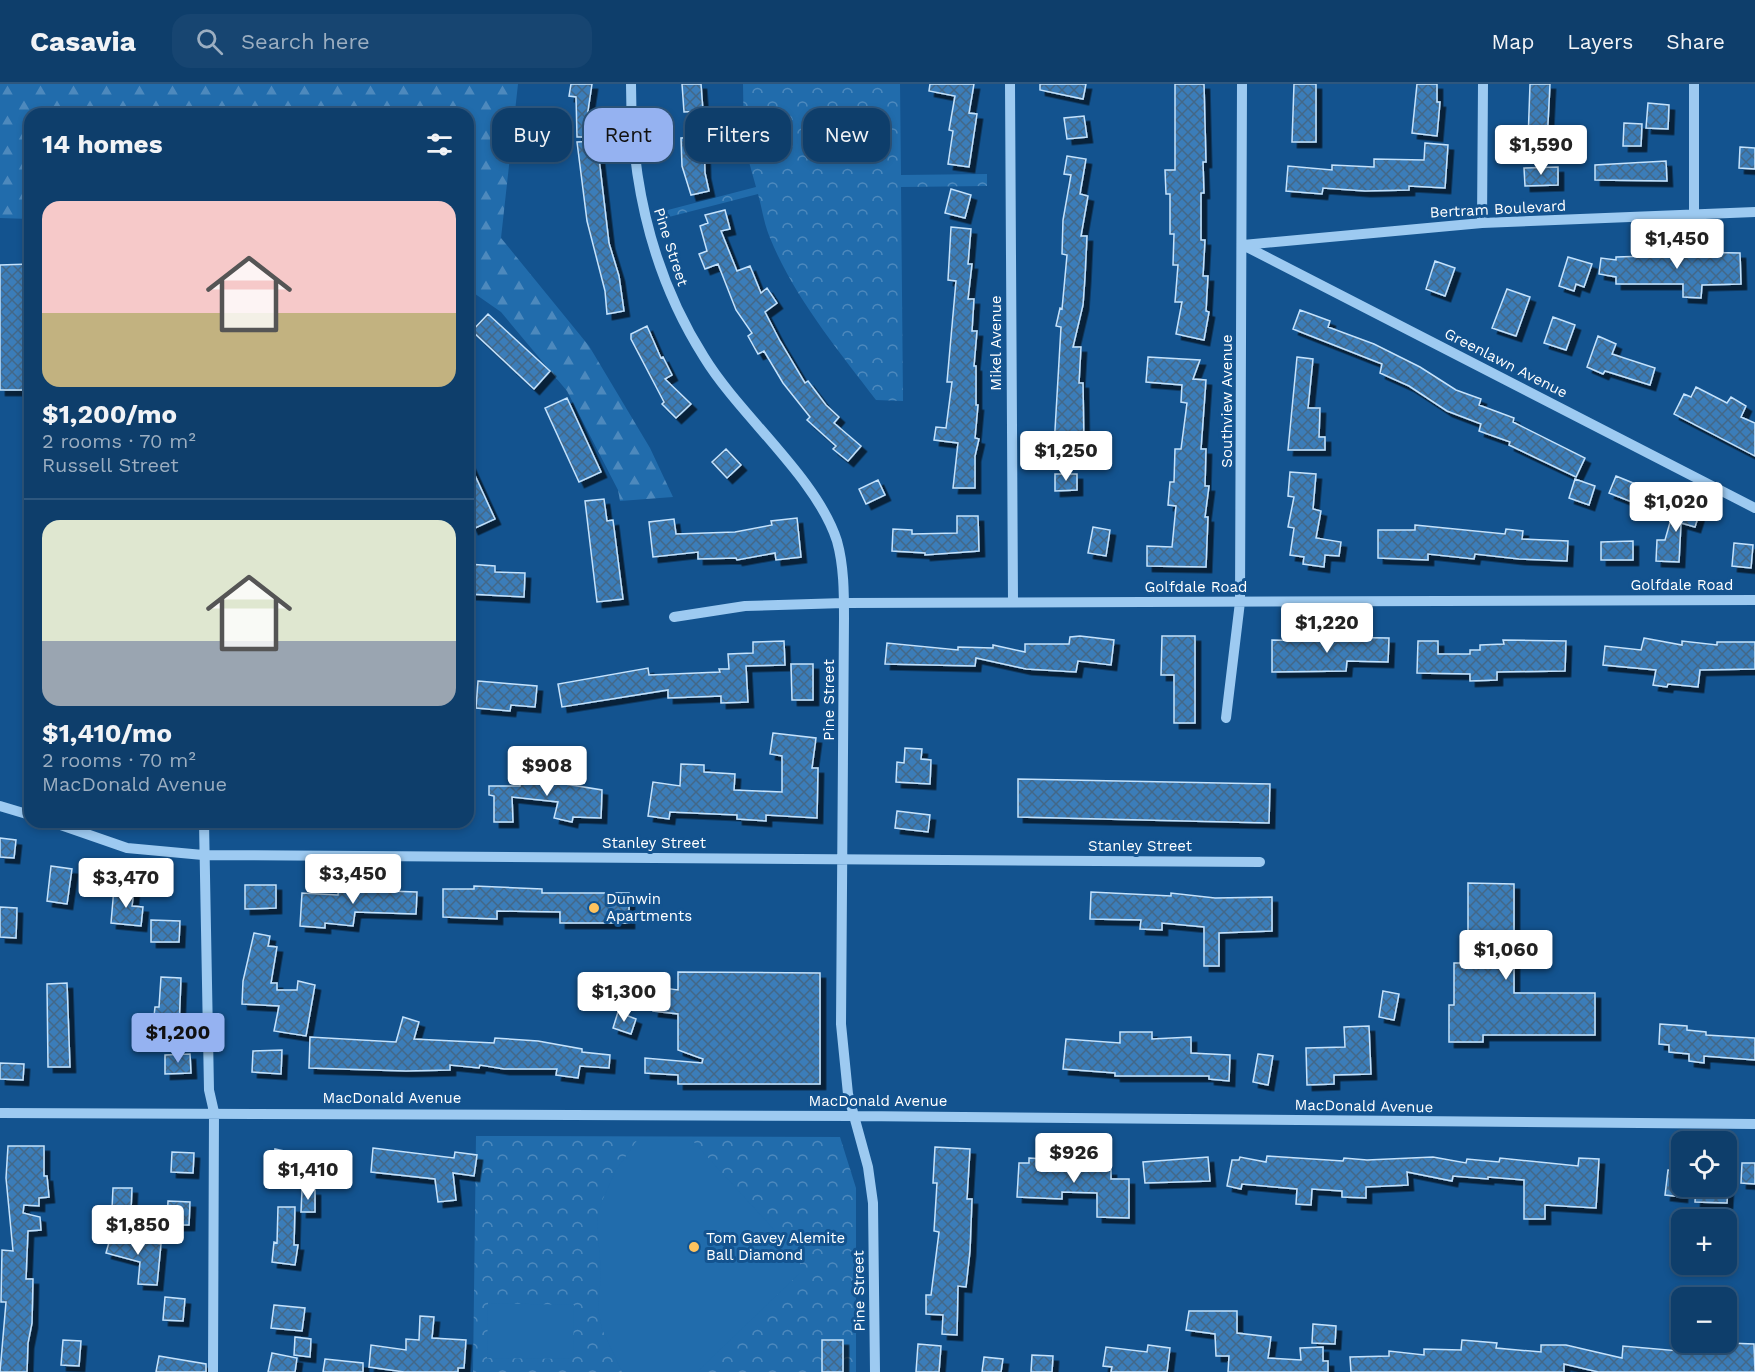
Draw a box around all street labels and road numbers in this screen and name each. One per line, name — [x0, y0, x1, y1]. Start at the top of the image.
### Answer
street label: Bertram Boulevard — [1429, 196, 1567, 222]
street label: Pine Street — [650, 206, 692, 289]
street label: Mikel Avenue — [987, 295, 1005, 391]
street label: Greenlawn Avenue — [1441, 324, 1571, 402]
street label: Southview Avenue — [1218, 334, 1236, 468]
street label: Golfdale Road — [1630, 576, 1734, 594]
street label: Golfdale Road — [1144, 578, 1248, 596]
street label: Pine Street — [820, 659, 838, 741]
street label: Stanley Street — [602, 834, 707, 852]
street label: Stanley Street — [1088, 837, 1193, 855]
street label: MacDonald Avenue — [323, 1089, 461, 1107]
street label: MacDonald Avenue — [809, 1092, 947, 1110]
street label: MacDonald Avenue — [1294, 1096, 1434, 1116]
street label: Pine Street — [849, 1249, 869, 1332]

